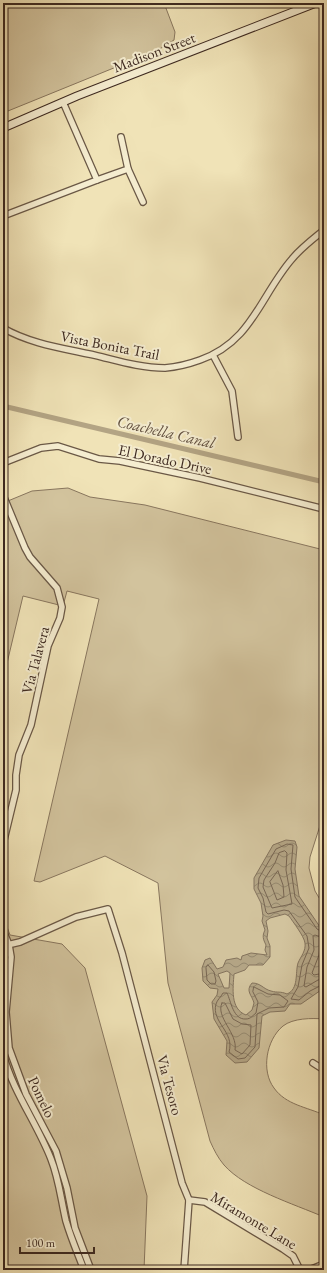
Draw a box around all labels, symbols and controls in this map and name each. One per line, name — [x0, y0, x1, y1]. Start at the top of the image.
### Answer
street label: Madison Street — [110, 28, 198, 76]
street label: Vista Bonita Trail — [59, 326, 161, 364]
water label: Coachella Canal — [115, 411, 217, 454]
street label: El Dorado Drive — [117, 440, 214, 478]
street label: Via Talavera — [17, 624, 53, 696]
street label: Via Tesoro — [153, 1053, 187, 1117]
street label: Pomelo — [24, 1073, 60, 1121]
street label: Miramonte Lane — [207, 1187, 301, 1253]
scale bar — [20, 1229, 94, 1255]
text: 100 m — [26, 1235, 56, 1251]

